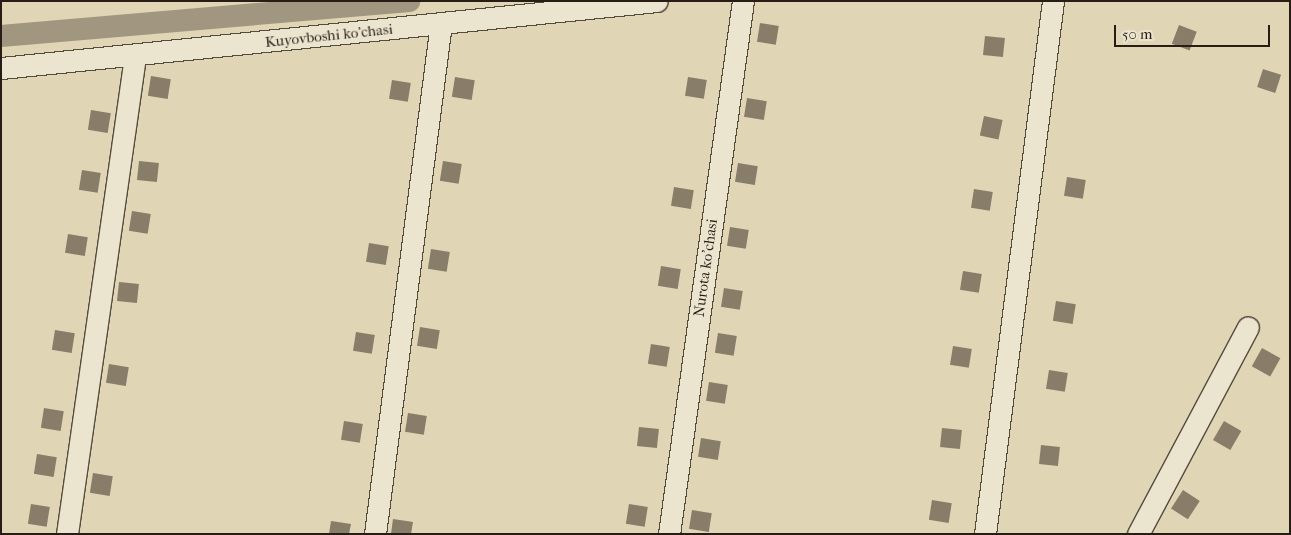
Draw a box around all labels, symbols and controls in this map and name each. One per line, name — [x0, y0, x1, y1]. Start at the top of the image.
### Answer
scale bar — [1116, 15, 1272, 47]
street label: Kuyovboshi ko'chasi — [264, 20, 394, 52]
text: 50 m — [1122, 25, 1152, 43]
street label: Nurota ko'chasi — [690, 218, 722, 318]

